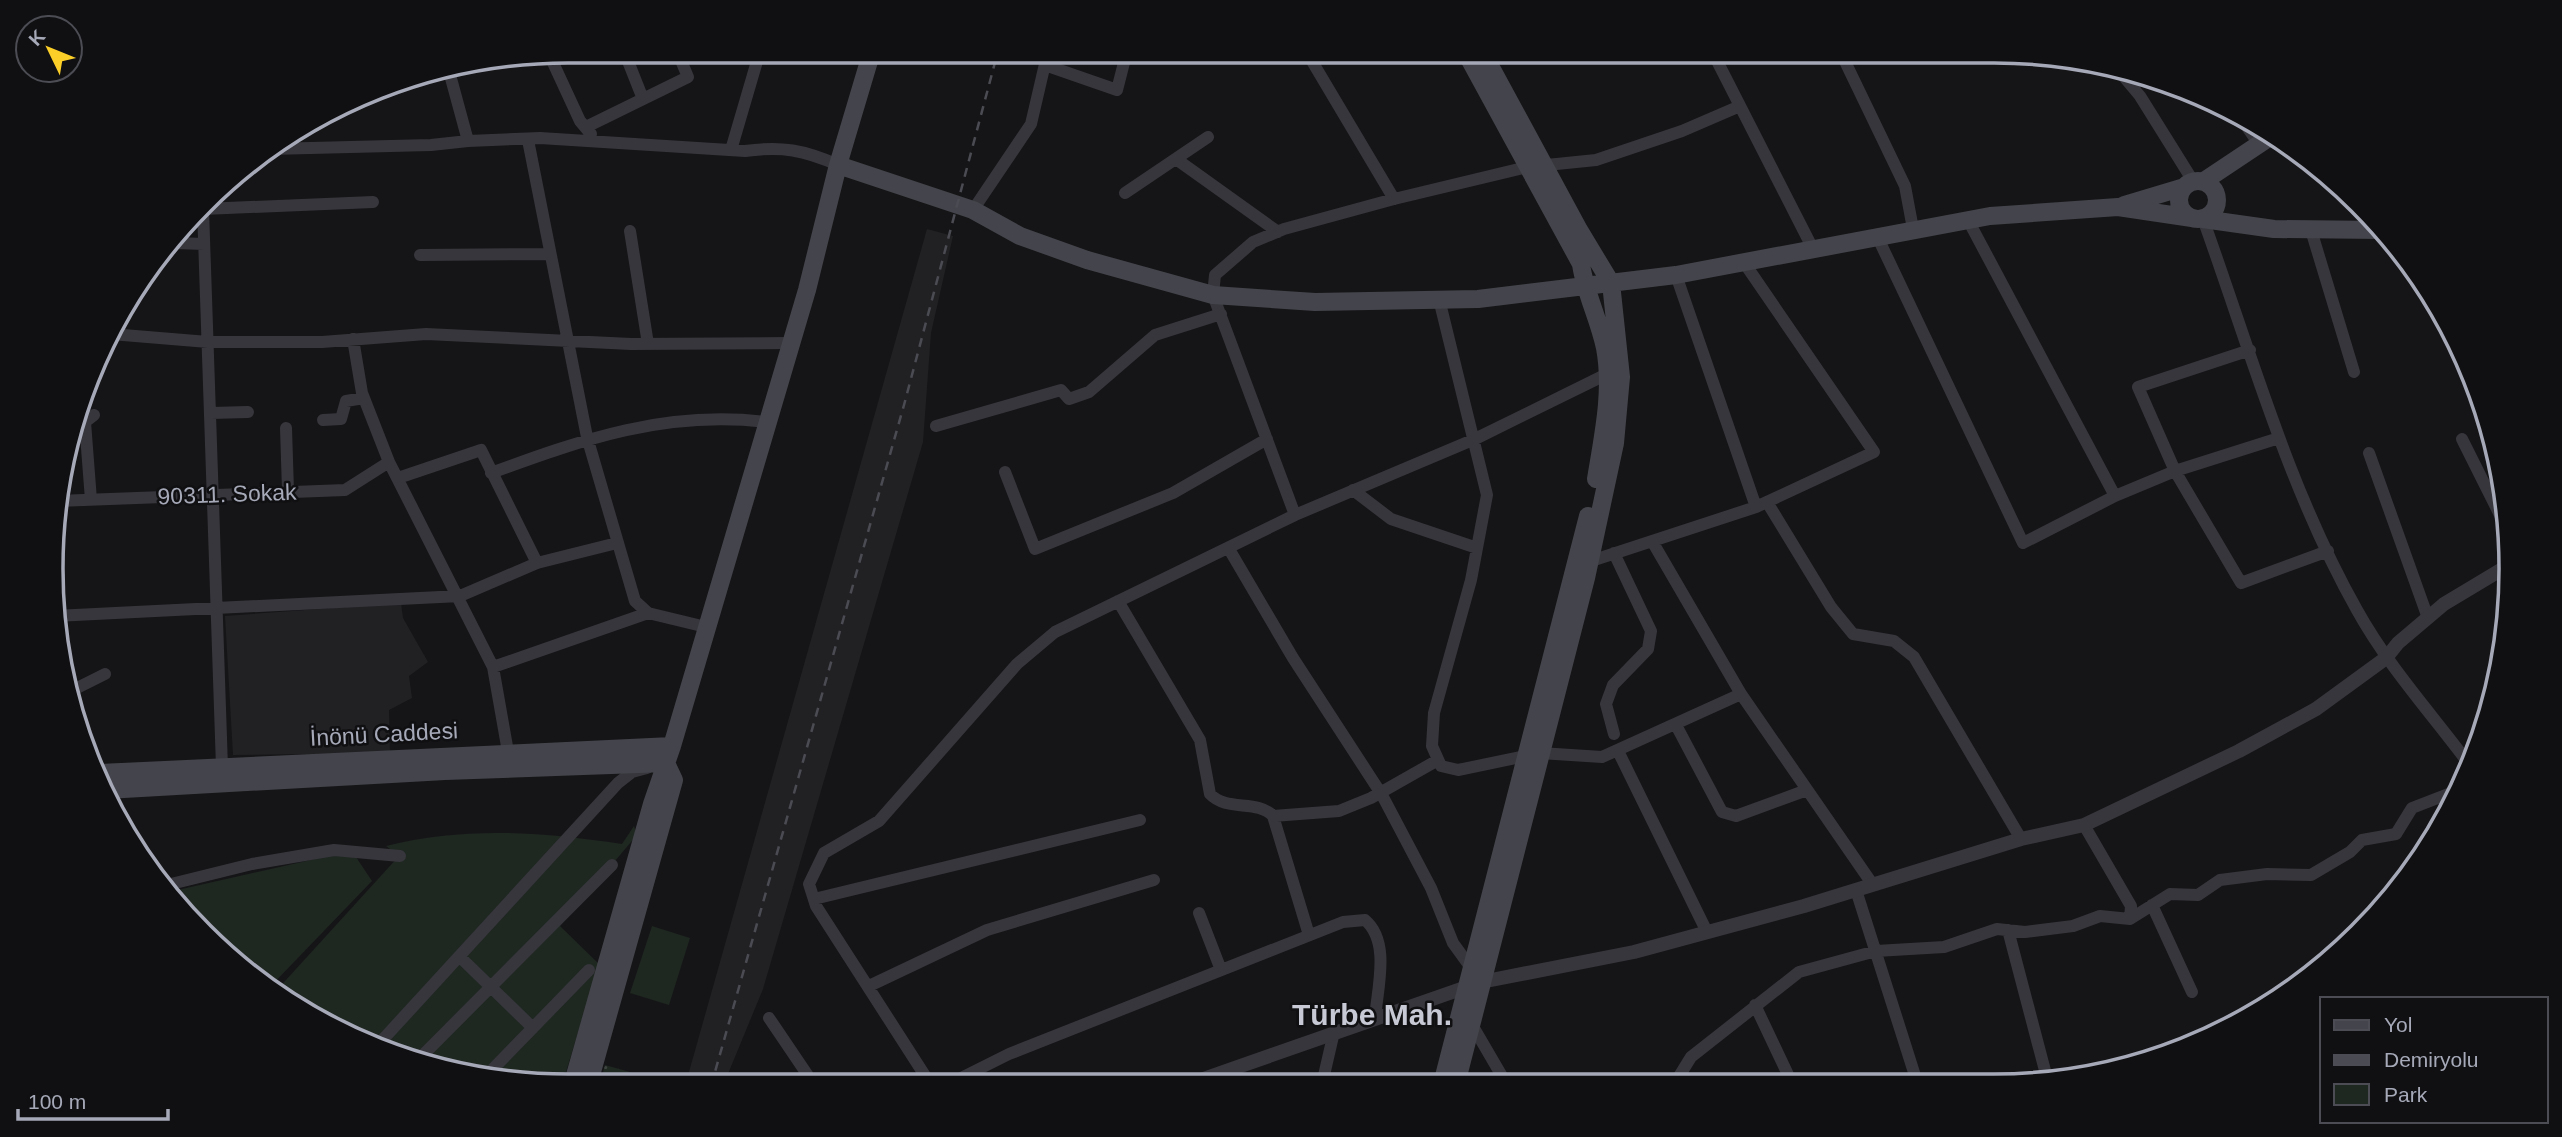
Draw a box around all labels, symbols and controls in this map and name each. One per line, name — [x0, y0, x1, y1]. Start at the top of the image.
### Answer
north arrow — [14, 14, 84, 84]
text: K — [25, 25, 49, 50]
street label: 90311. Sokak — [157, 479, 297, 509]
street label: İnönü Caddesi — [309, 717, 459, 751]
legend — [2320, 997, 2548, 1123]
district label: Türbe Mah. — [1292, 998, 1452, 1031]
text: Yol — [2384, 1013, 2412, 1036]
text: Demiryolu — [2384, 1048, 2479, 1071]
scale bar — [18, 1078, 168, 1122]
text: Park — [2384, 1083, 2428, 1106]
text: 100 m — [28, 1090, 86, 1113]

